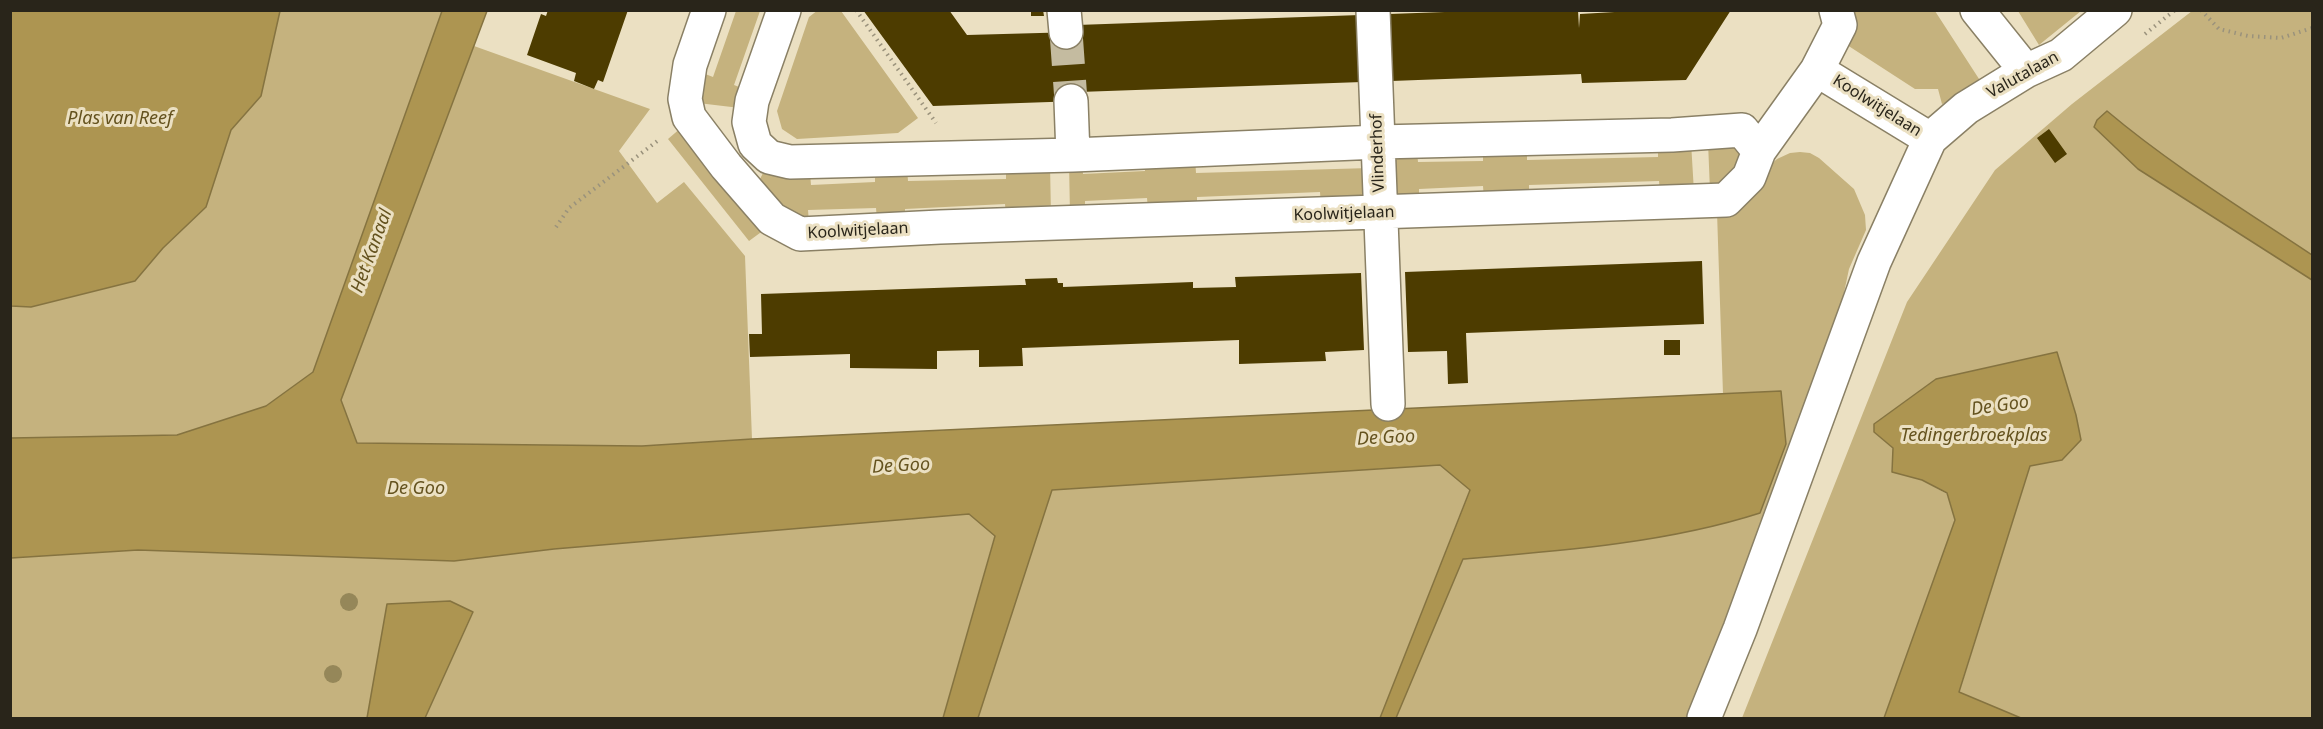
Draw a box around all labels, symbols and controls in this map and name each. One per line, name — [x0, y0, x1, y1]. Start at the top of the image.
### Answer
street label: Valutalaan — [1984, 47, 2062, 103]
street label: Koolwitjelaan — [1829, 71, 1925, 141]
water label: Plas van Reef — [67, 108, 173, 130]
street label: Vlinderhof — [1367, 114, 1389, 192]
street label: Koolwitjelaan — [1293, 203, 1395, 225]
water label: Het Kanaal — [347, 206, 397, 296]
street label: Koolwitjelaan — [807, 219, 909, 243]
water label: De Goo — [1970, 391, 2030, 421]
water label: Tedingerbroekplas — [1900, 425, 2048, 447]
water label: De Goo — [1356, 426, 1416, 450]
water label: De Goo — [871, 454, 931, 478]
water label: De Goo — [387, 478, 445, 500]

